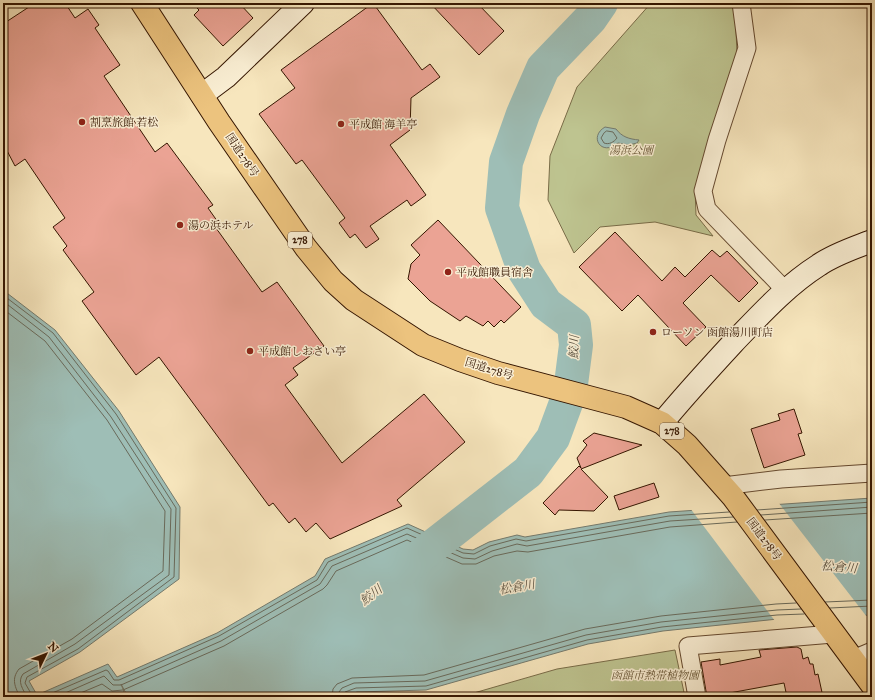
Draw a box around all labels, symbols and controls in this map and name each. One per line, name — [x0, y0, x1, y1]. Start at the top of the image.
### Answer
place label: 割烹旅館 若松 — [90, 116, 158, 129]
marker: 割烹旅館 若松 — [77, 117, 87, 127]
place label: 平成館 海羊亭 — [349, 118, 417, 131]
marker: 平成館 海羊亭 — [336, 119, 346, 129]
street label: 国道278号 — [223, 131, 261, 179]
park label: 湯浜公園 — [609, 144, 655, 157]
place label: 湯の浜ホテル — [188, 219, 253, 232]
marker: 湯の浜ホテル — [175, 220, 185, 230]
road number: 278 — [288, 232, 312, 248]
place label: 平成館職員宿舎 — [456, 266, 533, 279]
marker: 平成館職員宿舎 — [443, 267, 453, 277]
place label: ローソン 函館湯川町店 — [661, 326, 773, 339]
marker: ローソン 函館湯川町店 — [648, 327, 658, 337]
water label: 鮫川 — [567, 333, 581, 359]
place label: 平成館しおさい亭 — [258, 345, 346, 358]
marker: 平成館しおさい亭 — [245, 346, 255, 356]
street label: 国道278号 — [463, 355, 515, 383]
road number: 278 — [660, 423, 684, 439]
street label: 国道278号 — [744, 515, 784, 563]
water label: 松倉川 — [820, 558, 860, 576]
water label: 松倉川 — [498, 577, 538, 597]
water label: 鮫川 — [357, 581, 386, 608]
north arrow — [26, 634, 66, 674]
text: N — [45, 640, 61, 656]
park label: 函館市熱帯植物園 — [611, 669, 701, 682]

